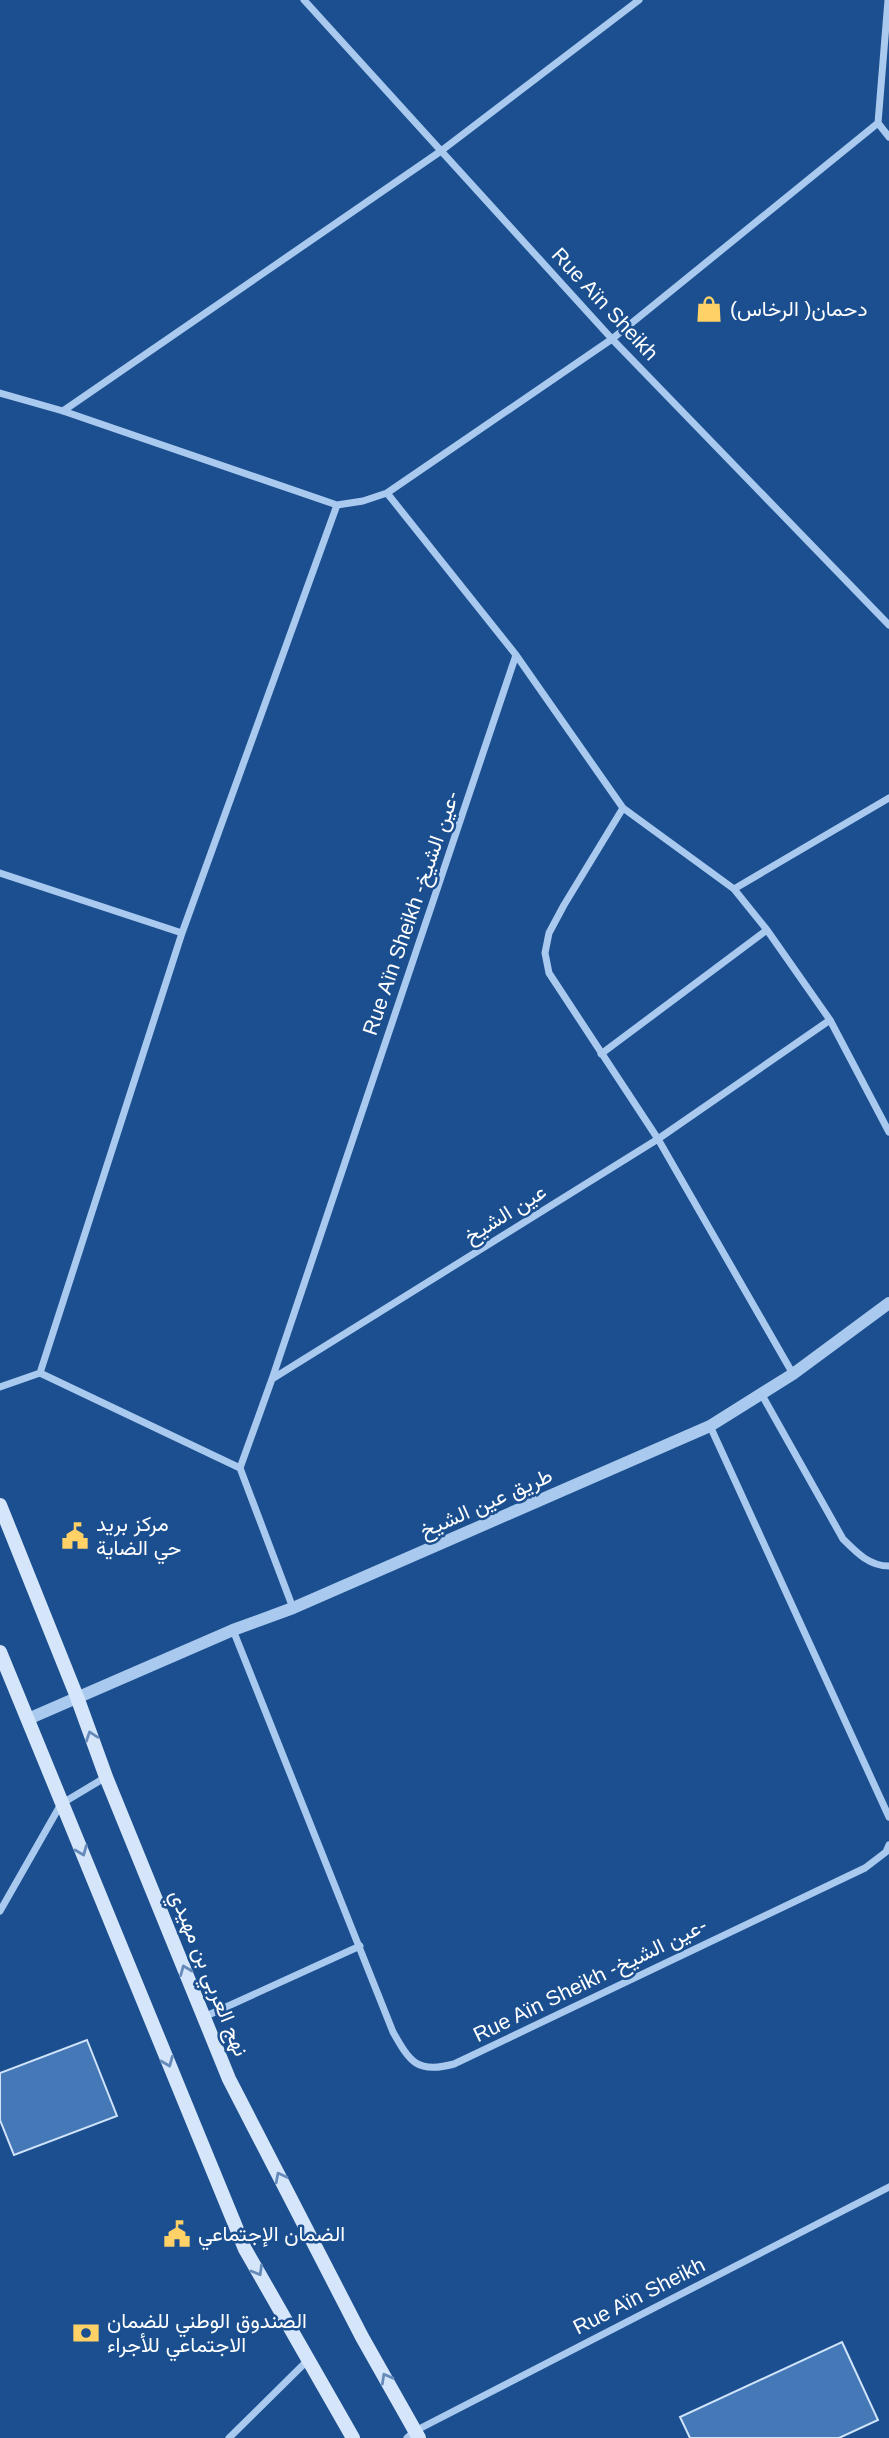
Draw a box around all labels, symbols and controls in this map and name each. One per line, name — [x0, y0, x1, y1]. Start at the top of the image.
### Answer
street label: Rue Aïn Sheikh — [548, 243, 663, 364]
shop icon: دحمان( الرخاس) — [694, 294, 724, 324]
place label: دحمان( الرخاس) — [730, 297, 867, 322]
street label: Rue Aïn Sheikh -عين الشيخ- — [358, 788, 466, 1039]
street label: عين الشيخ — [460, 1179, 551, 1250]
street label: طريق عين الشيخ — [416, 1463, 557, 1545]
place label: مركز بريد حي الضاية — [96, 1512, 181, 1565]
public building icon: مركز بريد حي الضاية — [60, 1521, 90, 1551]
one-way arrow — [85, 1731, 99, 1743]
one-way arrow — [74, 1844, 88, 1856]
street label: نهج العربي بن مهيدي — [160, 1886, 253, 2062]
street label: Rue Aïn Sheikh -عين الشيخ- — [469, 1913, 712, 2049]
one-way arrow — [179, 1965, 193, 1978]
one-way arrow — [160, 2055, 174, 2067]
one-way arrow — [274, 2172, 288, 2184]
public building icon: الضمان الإجتماعي — [162, 2219, 192, 2249]
place label: الضمان الإجتماعي — [198, 2222, 345, 2251]
street label: Rue Aïn Sheikh — [569, 2252, 708, 2339]
one-way arrow — [250, 2263, 263, 2276]
place label: الصندوق الوطني للضمان الاجتماعي للأجراء — [107, 2309, 307, 2362]
bank icon: الصندوق الوطني للضمان الاجتماعي للأجراء — [71, 2318, 101, 2348]
one-way arrow — [381, 2373, 394, 2386]

